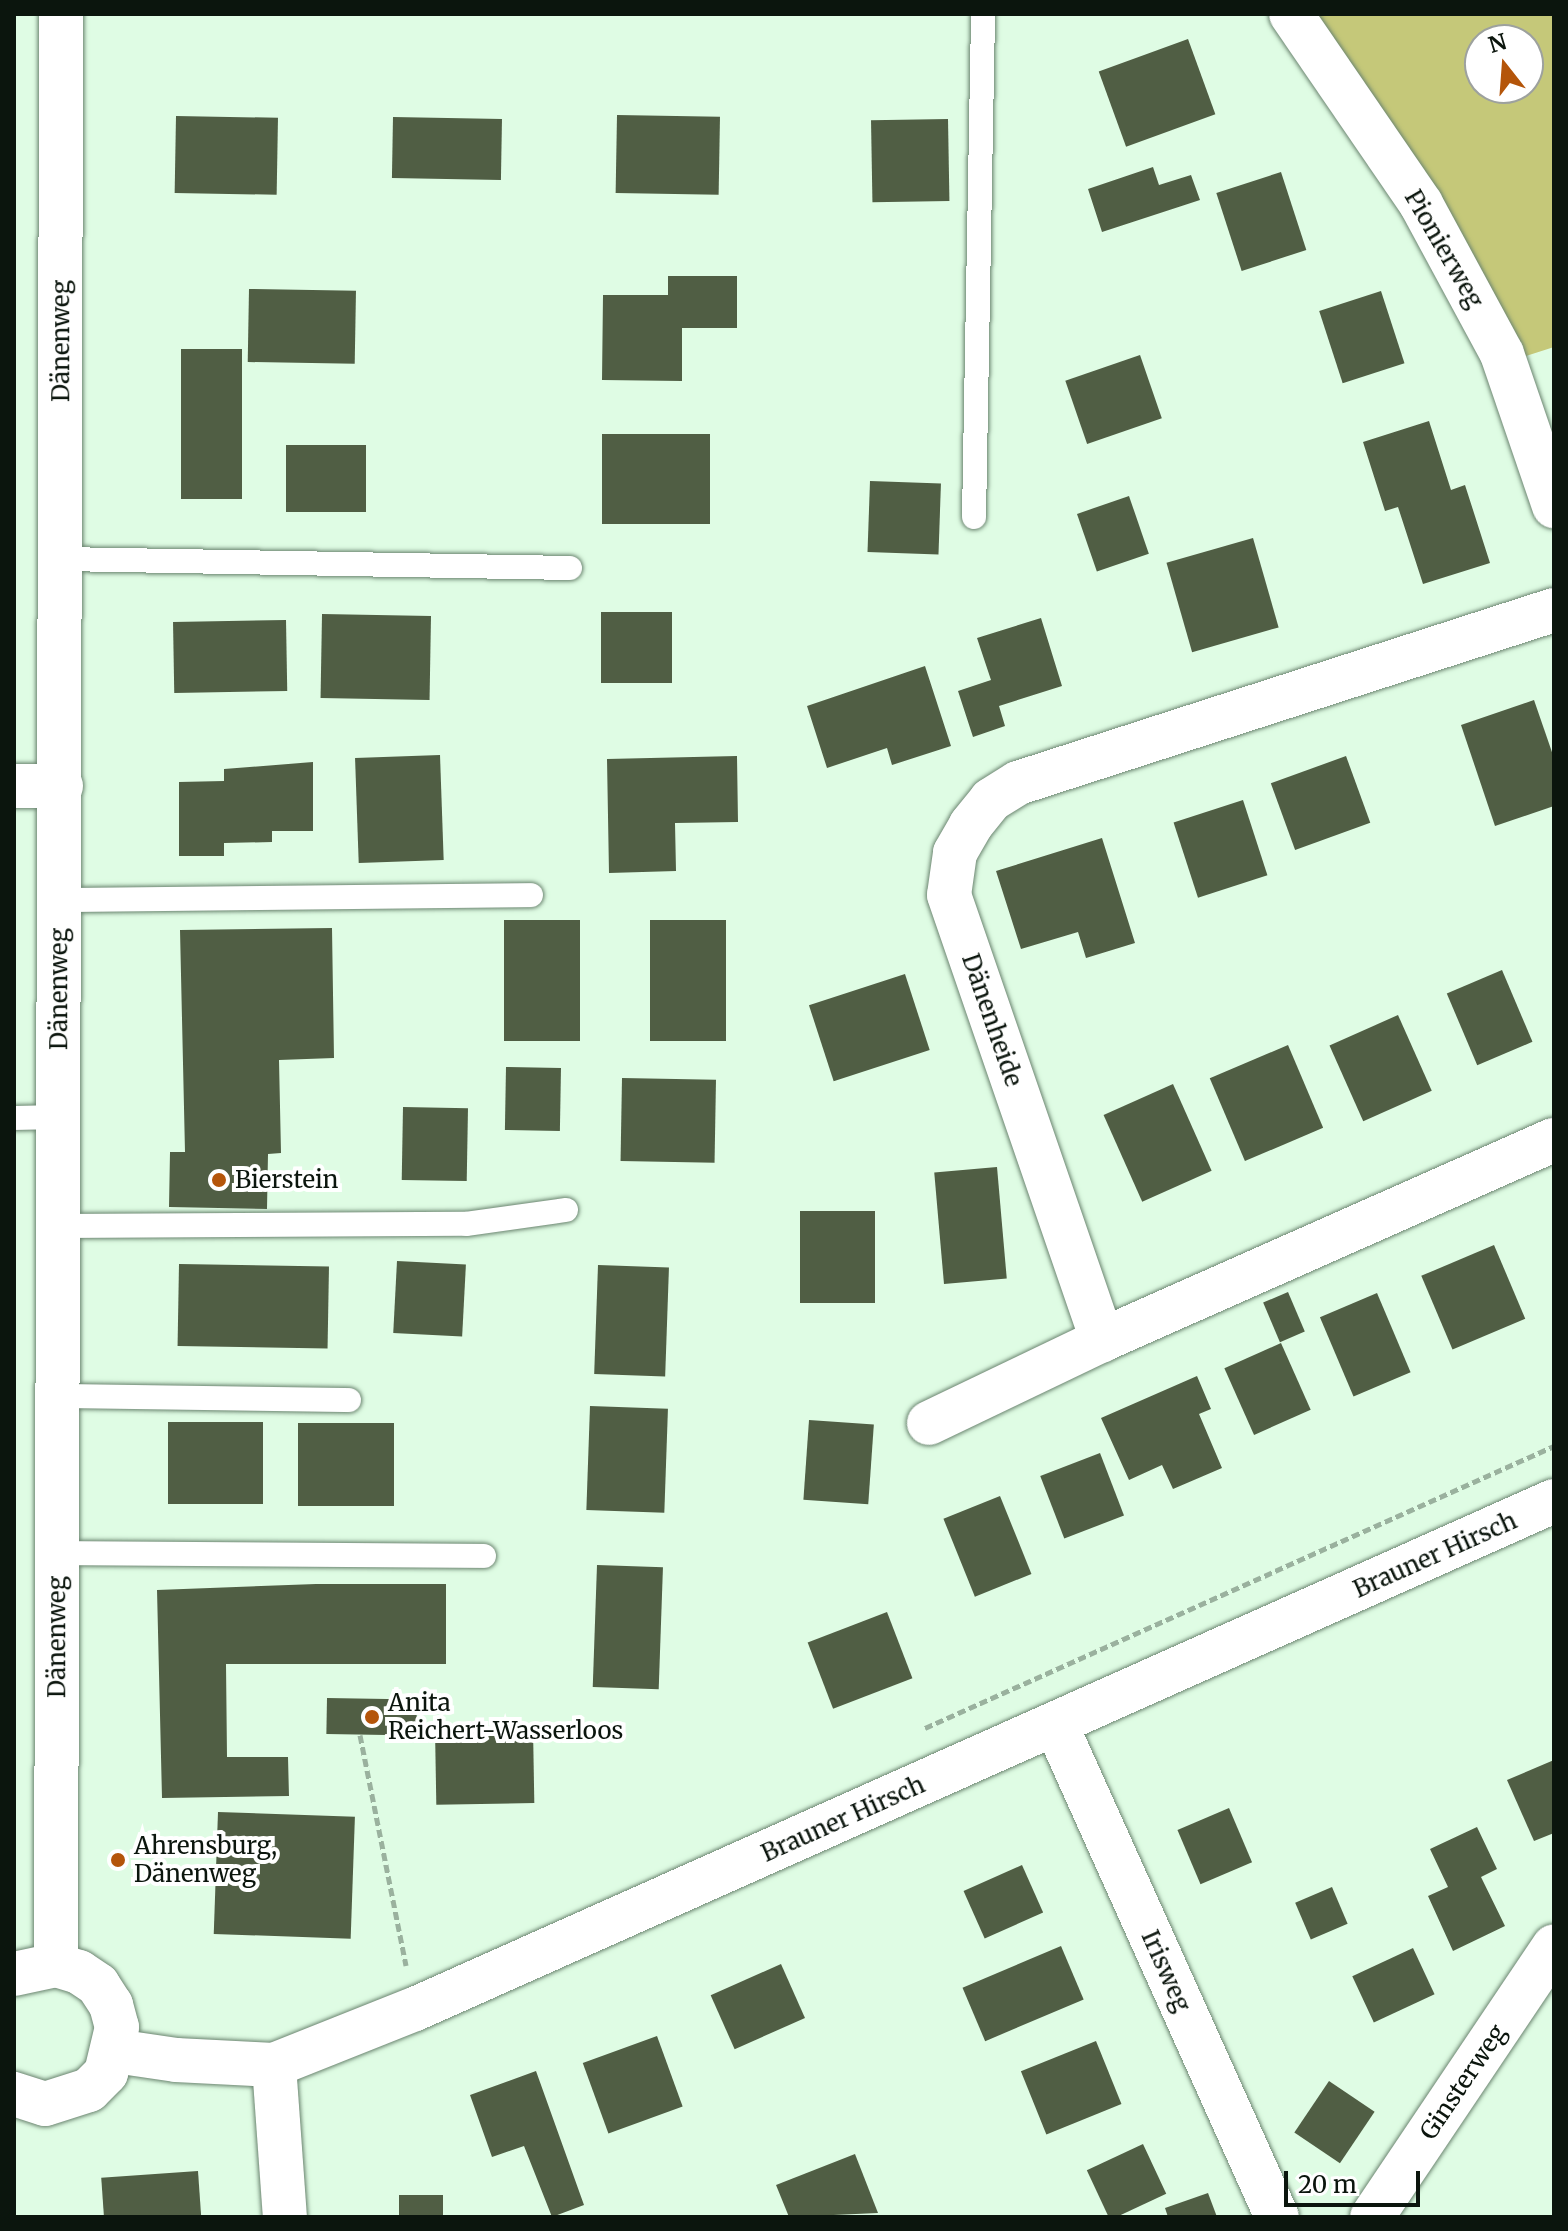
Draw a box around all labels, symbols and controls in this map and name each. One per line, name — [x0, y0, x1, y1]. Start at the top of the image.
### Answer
north arrow — [1464, 24, 1544, 104]
text: N — [1485, 27, 1510, 59]
street label: Pionierweg — [1399, 185, 1489, 313]
street label: Dänenweg — [47, 280, 75, 402]
street label: Dänenweg — [45, 928, 73, 1050]
street label: Dänenheide — [956, 950, 1028, 1090]
place label: Bierstein — [235, 1166, 339, 1194]
marker: Bierstein — [210, 1171, 228, 1189]
street label: Brauner Hirsch — [1349, 1506, 1521, 1604]
street label: Dänenweg — [43, 1576, 71, 1698]
place label: Anita Reichert-Wasserloos — [388, 1689, 623, 1745]
marker: Anita Reichert-Wasserloos — [363, 1708, 381, 1726]
street label: Brauner Hirsch — [757, 1770, 929, 1868]
place label: Ahrensburg, Dänenweg — [134, 1832, 277, 1888]
marker: Ahrensburg, Dänenweg — [109, 1851, 127, 1869]
street label: Irisweg — [1135, 1926, 1197, 2016]
street label: Ginsterweg — [1414, 2019, 1512, 2145]
scale bar — [1288, 2155, 1424, 2205]
text: 20 m — [1298, 2169, 1357, 2200]

